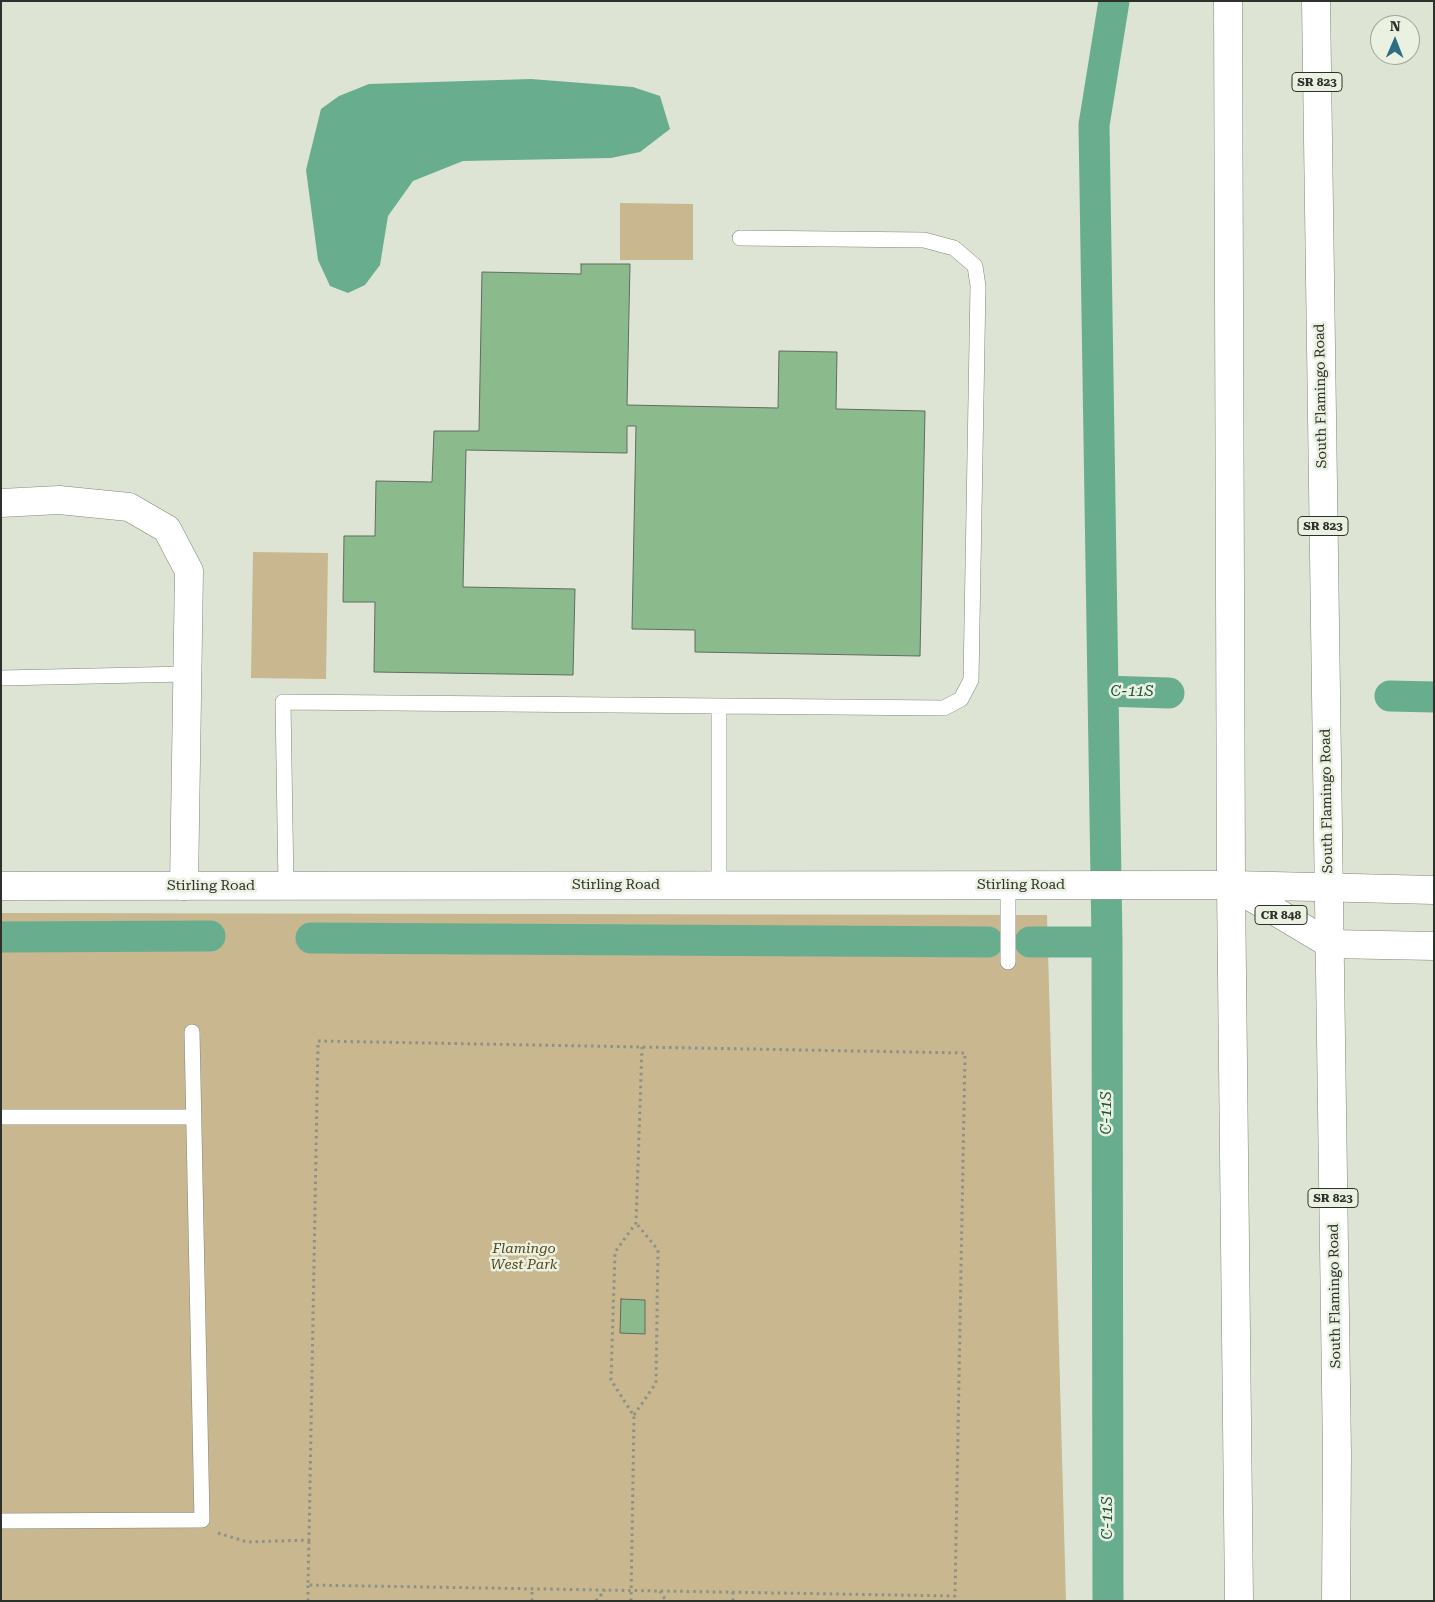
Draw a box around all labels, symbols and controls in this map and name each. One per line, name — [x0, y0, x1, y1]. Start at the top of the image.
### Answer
north arrow — [1370, 15, 1420, 65]
text: N — [1390, 18, 1401, 34]
road number: SR 823 — [1292, 72, 1342, 91]
street label: South Flamingo Road — [1311, 323, 1331, 469]
road number: SR 823 — [1298, 516, 1348, 536]
water label: C-11S — [1110, 683, 1154, 701]
street label: South Flamingo Road — [1317, 728, 1337, 874]
street label: Stirling Road — [572, 877, 660, 893]
street label: Stirling Road — [977, 877, 1065, 893]
street label: Stirling Road — [167, 878, 255, 894]
road number: CR 848 — [1255, 906, 1307, 924]
water label: C-11S — [1098, 1091, 1116, 1135]
road number: SR 823 — [1308, 1188, 1358, 1208]
street label: South Flamingo Road — [1325, 1223, 1345, 1369]
park label: Flamingo West Park — [491, 1241, 557, 1274]
water label: C-11S — [1099, 1496, 1117, 1540]

